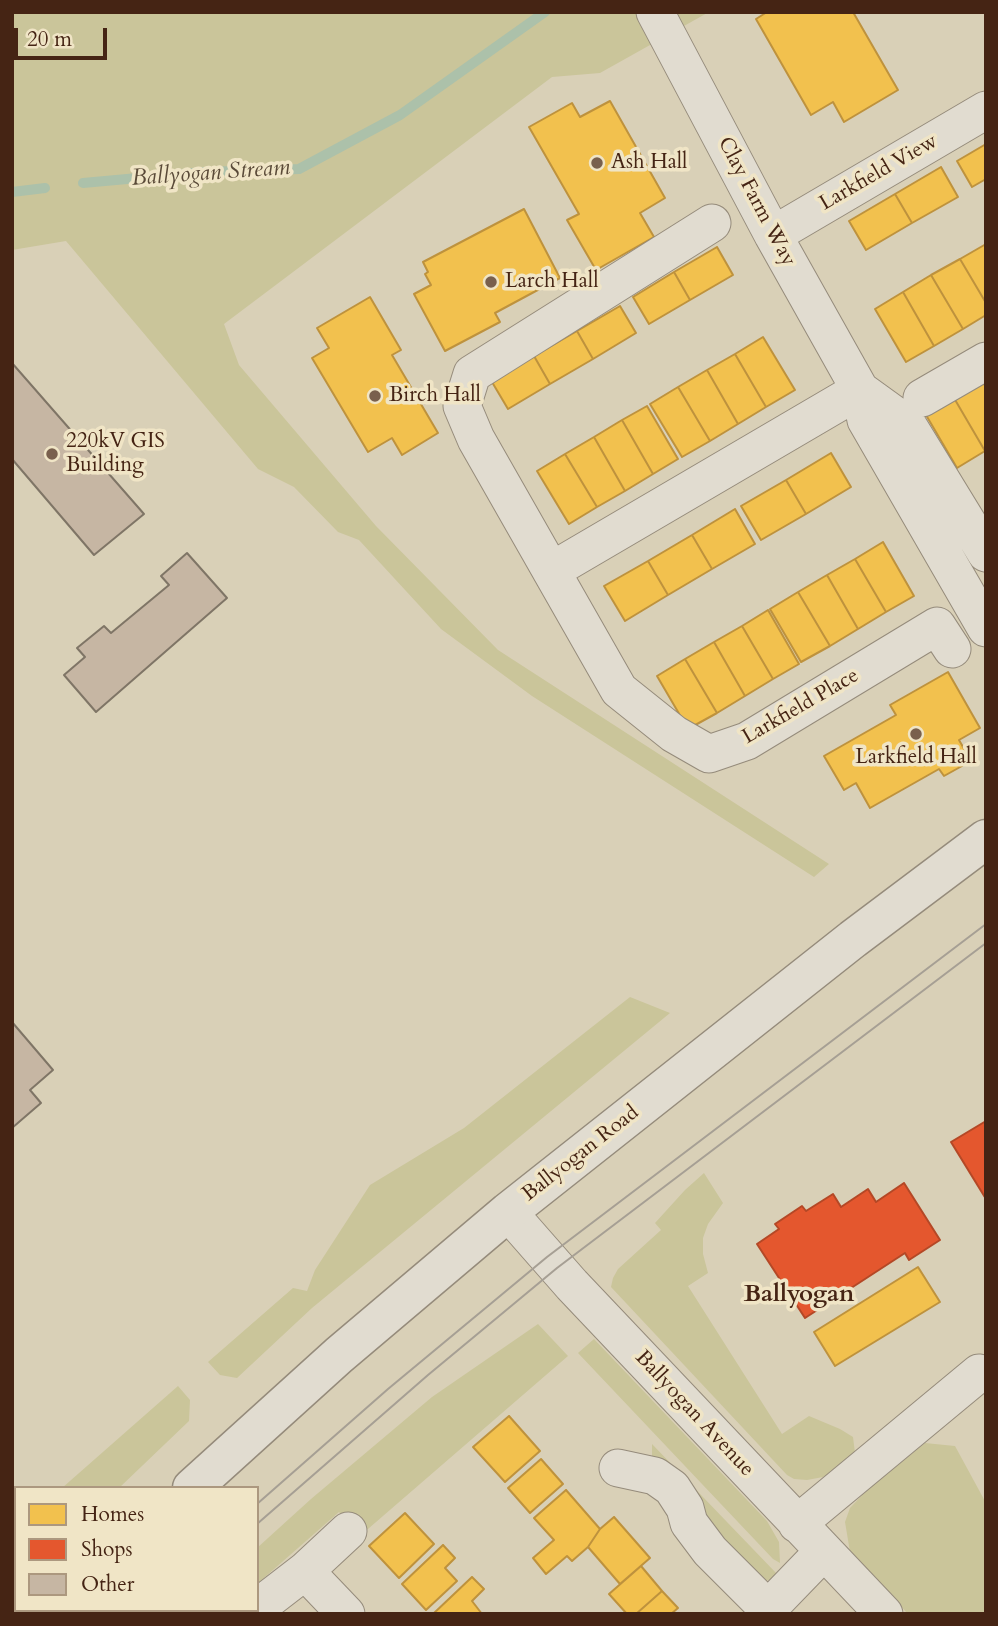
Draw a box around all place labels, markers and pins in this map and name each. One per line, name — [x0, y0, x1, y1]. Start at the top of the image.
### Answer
place label: Ash Hall — [611, 150, 687, 176]
marker: Ash Hall — [589, 155, 605, 171]
place label: Larch Hall — [505, 269, 598, 295]
marker: Larch Hall — [483, 274, 499, 290]
place label: Birch Hall — [389, 383, 481, 409]
marker: Birch Hall — [367, 388, 383, 404]
place label: 220kV GIS Building — [66, 429, 165, 479]
marker: 220kV GIS Building — [44, 446, 60, 462]
marker: Larkfield Hall — [908, 726, 924, 742]
place label: Larkfield Hall — [855, 745, 977, 771]

